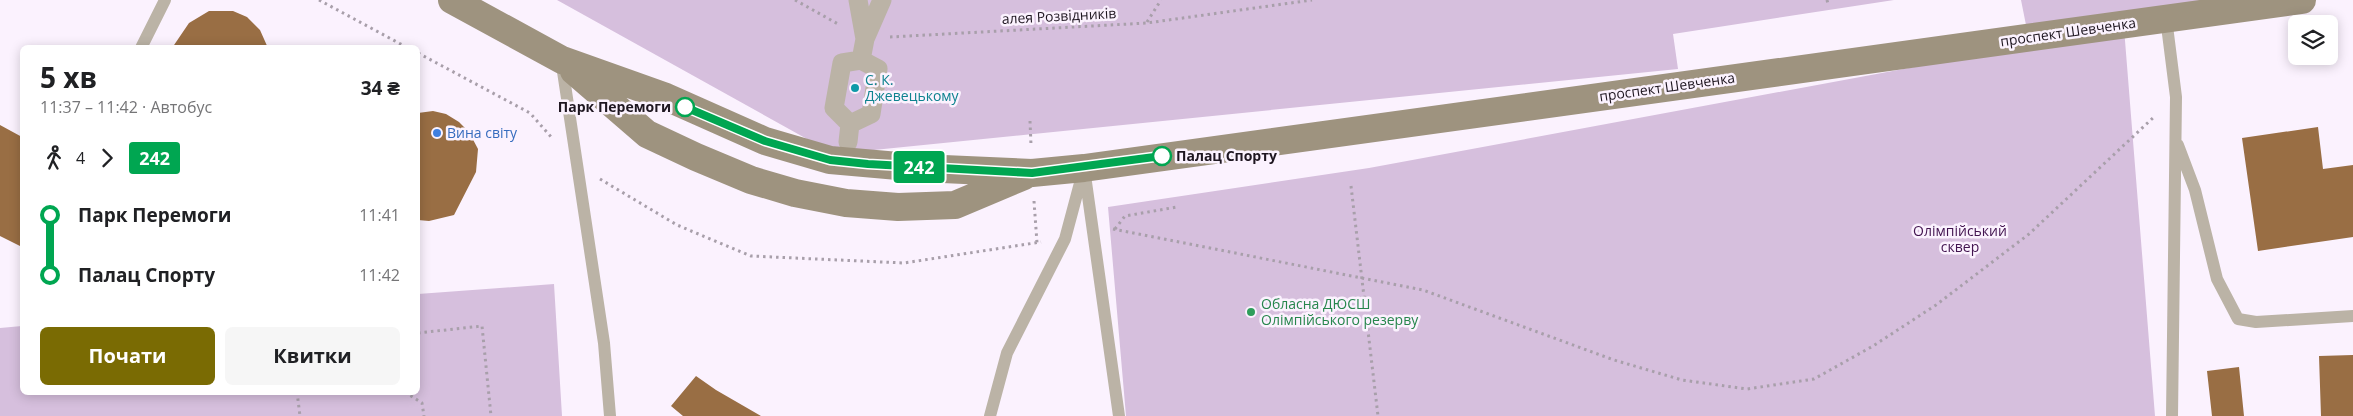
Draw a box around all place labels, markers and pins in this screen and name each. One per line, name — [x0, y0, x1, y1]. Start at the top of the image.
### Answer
place label: С. К. Джевецькому — [865, 70, 960, 105]
marker: С. К. Джевецькому — [849, 82, 861, 94]
place label: Парк Перемоги — [558, 97, 671, 116]
marker: Парк Перемоги — [675, 97, 695, 117]
place label: Вина світу — [447, 123, 518, 142]
marker: Вина світу — [431, 127, 443, 139]
marker: Палац Спорту — [1152, 146, 1172, 166]
place label: Палац Спорту — [1176, 146, 1277, 165]
place label: Обласна ДЮСШ Олімпійського резерву — [1261, 294, 1419, 329]
marker: Обласна ДЮСШ Олімпійського резерву — [1245, 306, 1257, 318]

